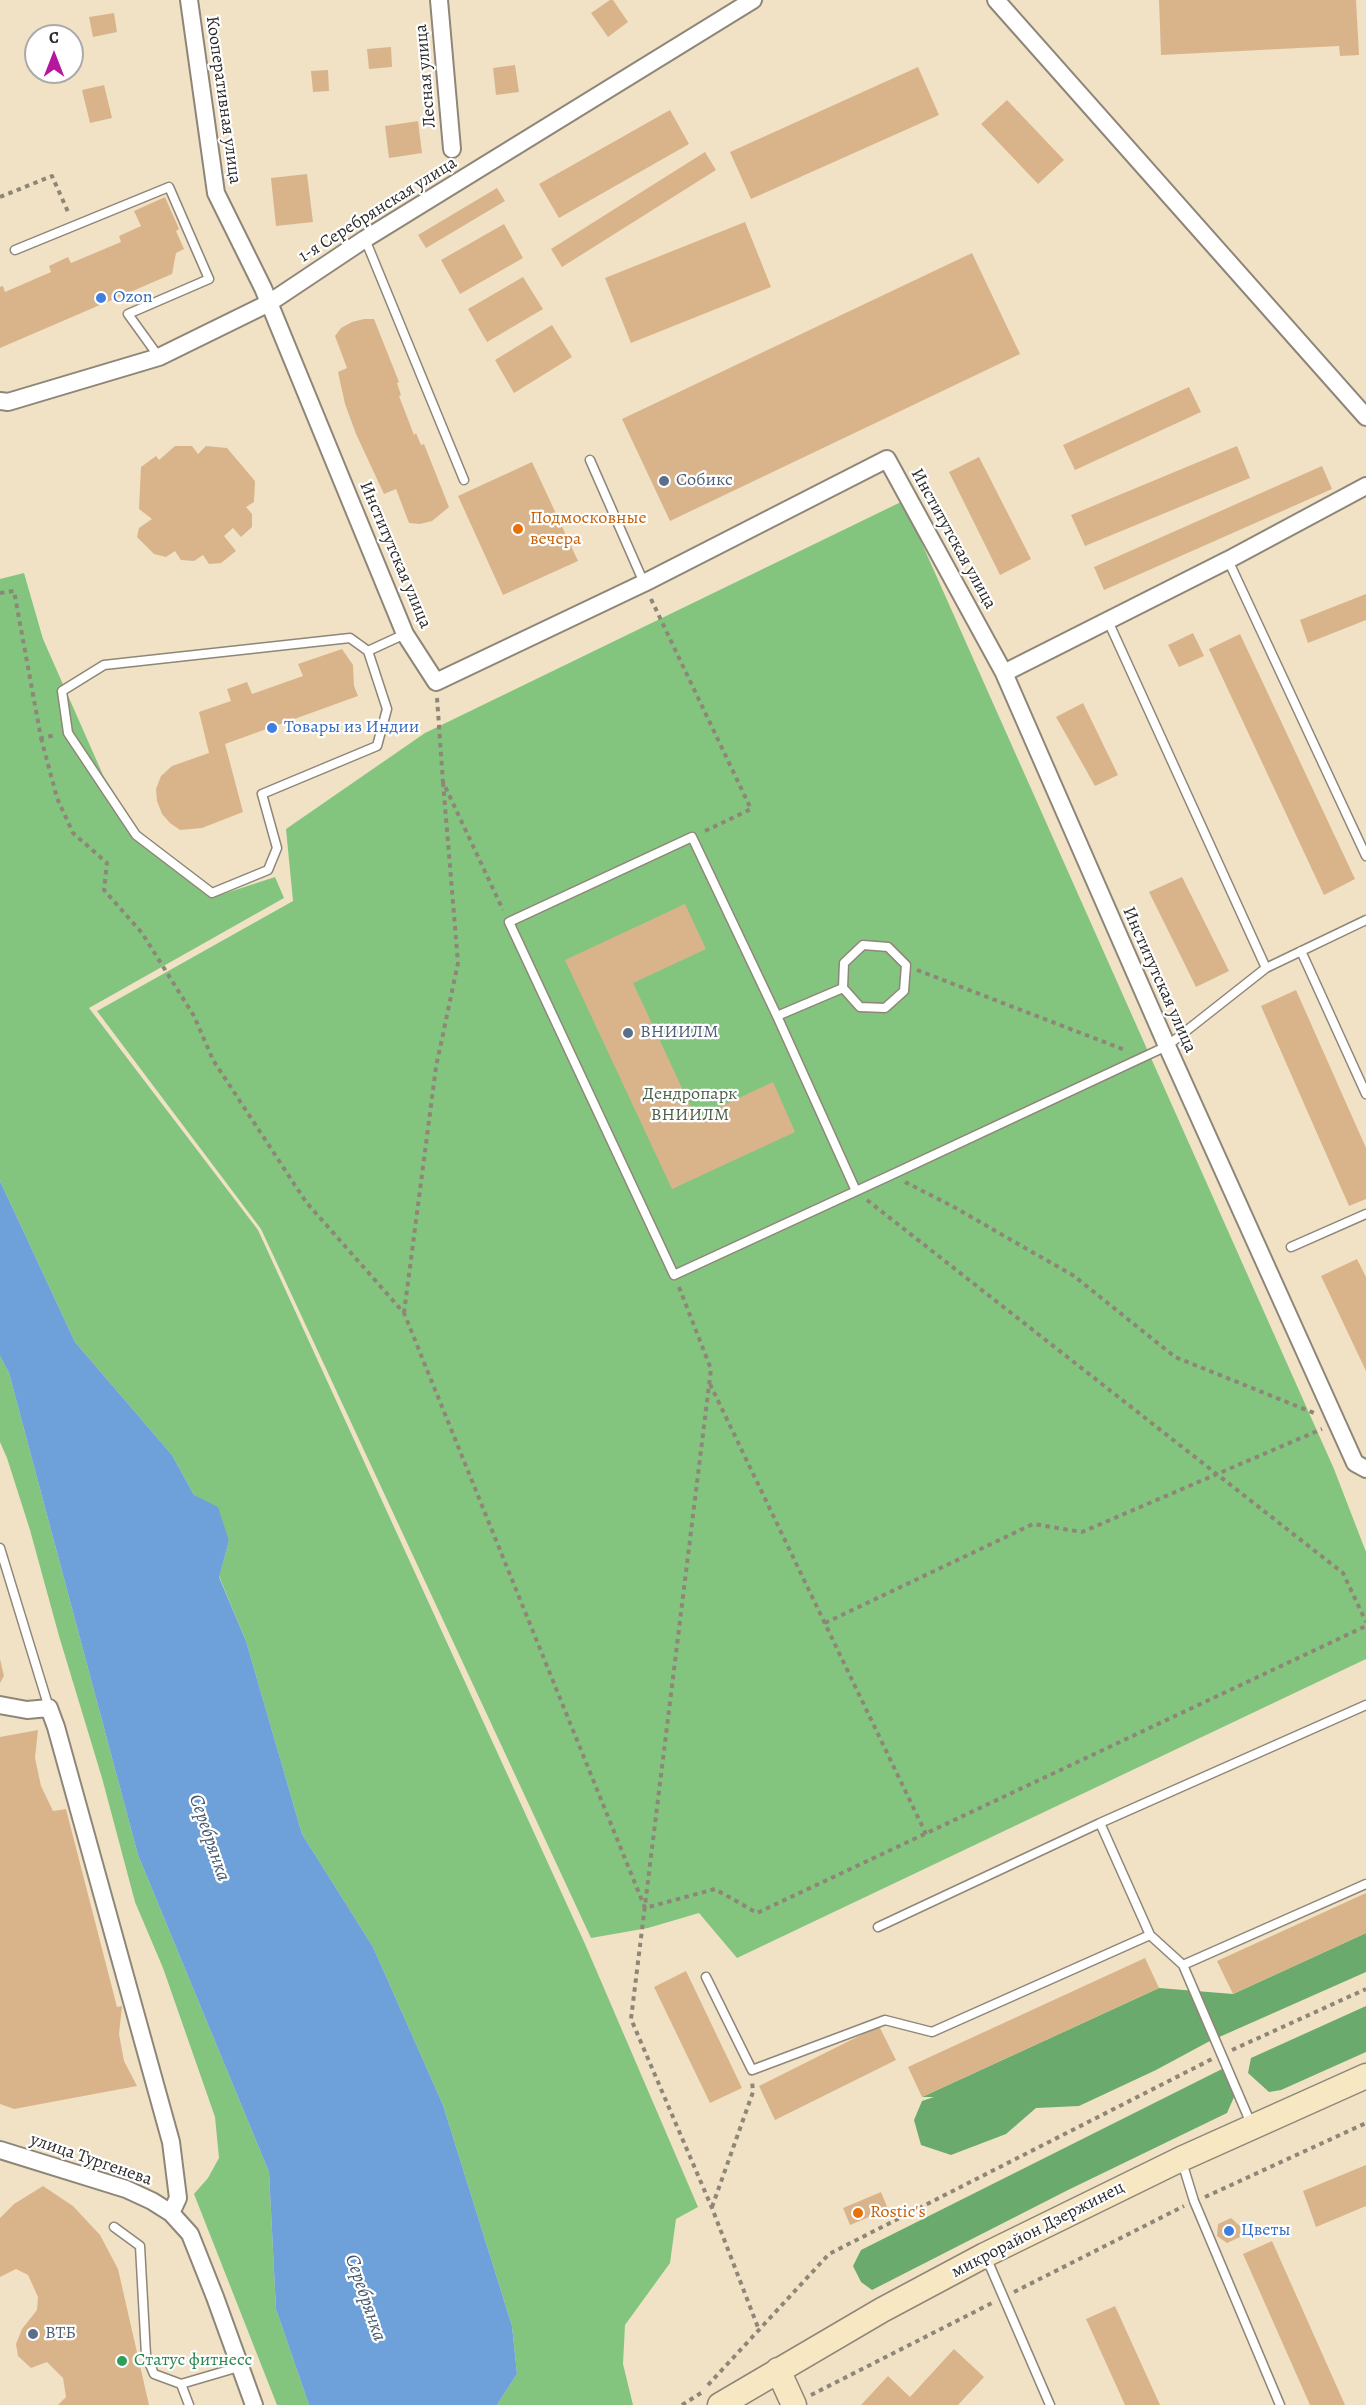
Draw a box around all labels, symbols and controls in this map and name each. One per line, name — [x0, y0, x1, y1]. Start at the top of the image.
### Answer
street label: Кооперативная улица — [201, 15, 245, 185]
street label: Лесная улица — [411, 23, 441, 129]
north arrow — [24, 24, 84, 84]
text: С — [49, 27, 59, 49]
street label: 1-я Серебрянская улица — [295, 152, 461, 268]
place label: Ozon — [113, 287, 153, 309]
marker: Ozon — [94, 291, 108, 305]
street label: Институтская улица — [905, 465, 1001, 613]
place label: Собикс — [676, 470, 733, 492]
marker: Собикс — [657, 474, 671, 488]
street label: Институтская улица — [354, 478, 436, 632]
place label: Подмосковные вечера — [530, 508, 647, 550]
marker: Подмосковные вечера — [511, 522, 525, 536]
place label: Товары из Индии — [284, 717, 419, 739]
marker: Товары из Индии — [265, 721, 279, 735]
street label: Институтская улица — [1117, 904, 1201, 1056]
place label: ВНИИЛМ — [640, 1022, 718, 1044]
marker: ВНИИЛМ — [621, 1026, 635, 1040]
park label: Дендропарк ВНИИЛМ — [643, 1084, 737, 1126]
water label: Серебрянка — [183, 1791, 235, 1885]
street label: улица Тургенева — [27, 2129, 155, 2191]
street label: микрорайон Дзержинец — [948, 2177, 1128, 2283]
place label: Rostic's — [870, 2202, 926, 2224]
marker: Rostic's — [851, 2206, 865, 2220]
place label: Цветы — [1241, 2220, 1291, 2242]
marker: Цветы — [1222, 2224, 1236, 2238]
water label: Серебрянка — [339, 2251, 391, 2345]
place label: ВТБ — [45, 2323, 76, 2345]
marker: ВТБ — [26, 2327, 40, 2341]
place label: Статус фитнесс — [134, 2350, 252, 2372]
marker: Статус фитнесс — [115, 2354, 129, 2368]

